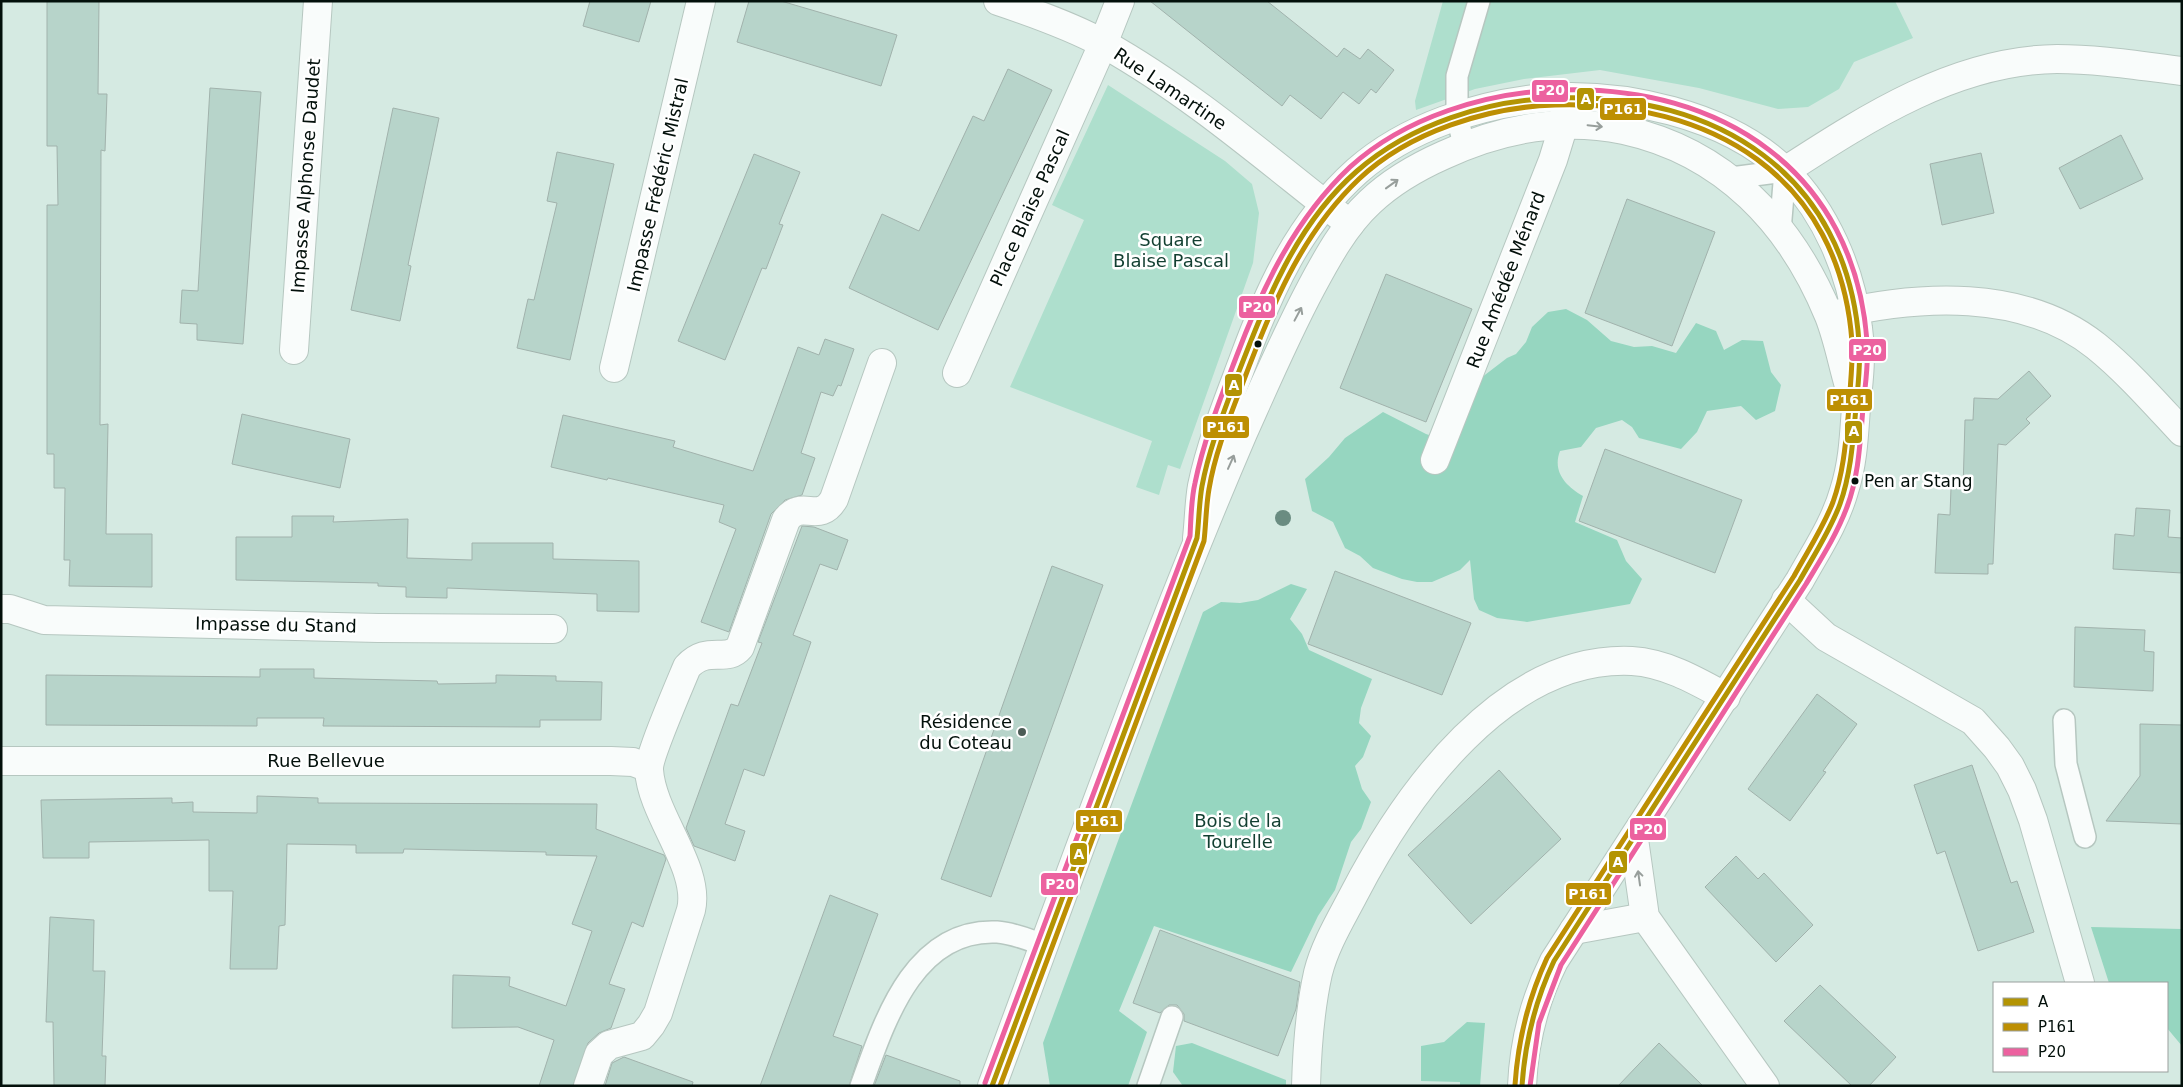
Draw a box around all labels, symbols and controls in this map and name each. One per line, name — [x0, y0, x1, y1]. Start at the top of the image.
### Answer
street label: Rue Lamartine — [1110, 43, 1231, 134]
street label: Impasse Alphonse Daudet — [287, 58, 324, 294]
street label: Impasse Frédéric Mistral — [623, 76, 692, 294]
line badge: P20 — [1531, 79, 1569, 103]
text: P20 — [1535, 82, 1565, 98]
line badge: A — [1576, 87, 1595, 111]
text: A — [1581, 91, 1592, 107]
line badge: P161 — [1599, 97, 1647, 121]
text: P161 — [1603, 101, 1643, 117]
one-way arrow — [1586, 121, 1602, 131]
street label: Place Blaise Pascal — [985, 126, 1074, 289]
one-way arrow — [1385, 178, 1398, 189]
street label: Rue Amédée Ménard — [1462, 188, 1549, 371]
park label: Square Blaise Pascal — [1113, 229, 1229, 271]
line badge: P20 — [1238, 295, 1276, 319]
text: P20 — [1242, 299, 1272, 315]
one-way arrow — [1293, 306, 1303, 321]
line badge: P20 — [1848, 338, 1887, 362]
unlabelled marker — [1253, 339, 1263, 349]
text: P20 — [1852, 342, 1882, 358]
line badge: A — [1224, 373, 1243, 397]
text: A — [1229, 377, 1240, 393]
line badge: P161 — [1826, 388, 1873, 412]
text: P161 — [1829, 392, 1869, 408]
line badge: P161 — [1202, 415, 1250, 439]
text: P161 — [1206, 419, 1246, 435]
line badge: A — [1844, 420, 1863, 444]
text: A — [1849, 423, 1860, 439]
one-way arrow — [1226, 455, 1236, 470]
place label: Pen ar Stang — [1864, 471, 1973, 491]
marker: Pen ar Stang — [1850, 476, 1860, 486]
street label: Impasse du Stand — [195, 613, 357, 636]
place label: Résidence du Coteau — [919, 711, 1012, 753]
marker: Résidence du Coteau — [1016, 726, 1028, 738]
street label: Rue Bellevue — [267, 750, 385, 771]
line badge: P161 — [1075, 809, 1123, 833]
park label: Bois de la Tourelle — [1194, 810, 1282, 852]
text: P161 — [1079, 813, 1119, 829]
line badge: P20 — [1629, 817, 1667, 841]
text: P20 — [1633, 821, 1663, 837]
line badge: A — [1069, 842, 1088, 866]
text: A — [1074, 846, 1085, 862]
line badge: A — [1608, 850, 1628, 874]
text: A — [1613, 854, 1624, 870]
one-way arrow — [1634, 870, 1644, 886]
line badge: P20 — [1040, 872, 1079, 896]
text: P20 — [1045, 876, 1075, 892]
line badge: P161 — [1565, 882, 1612, 906]
text: P161 — [1568, 886, 1608, 902]
legend — [1993, 982, 2168, 1072]
text: A — [2038, 993, 2049, 1011]
text: P161 — [2038, 1018, 2076, 1036]
text: P20 — [2038, 1043, 2066, 1061]

